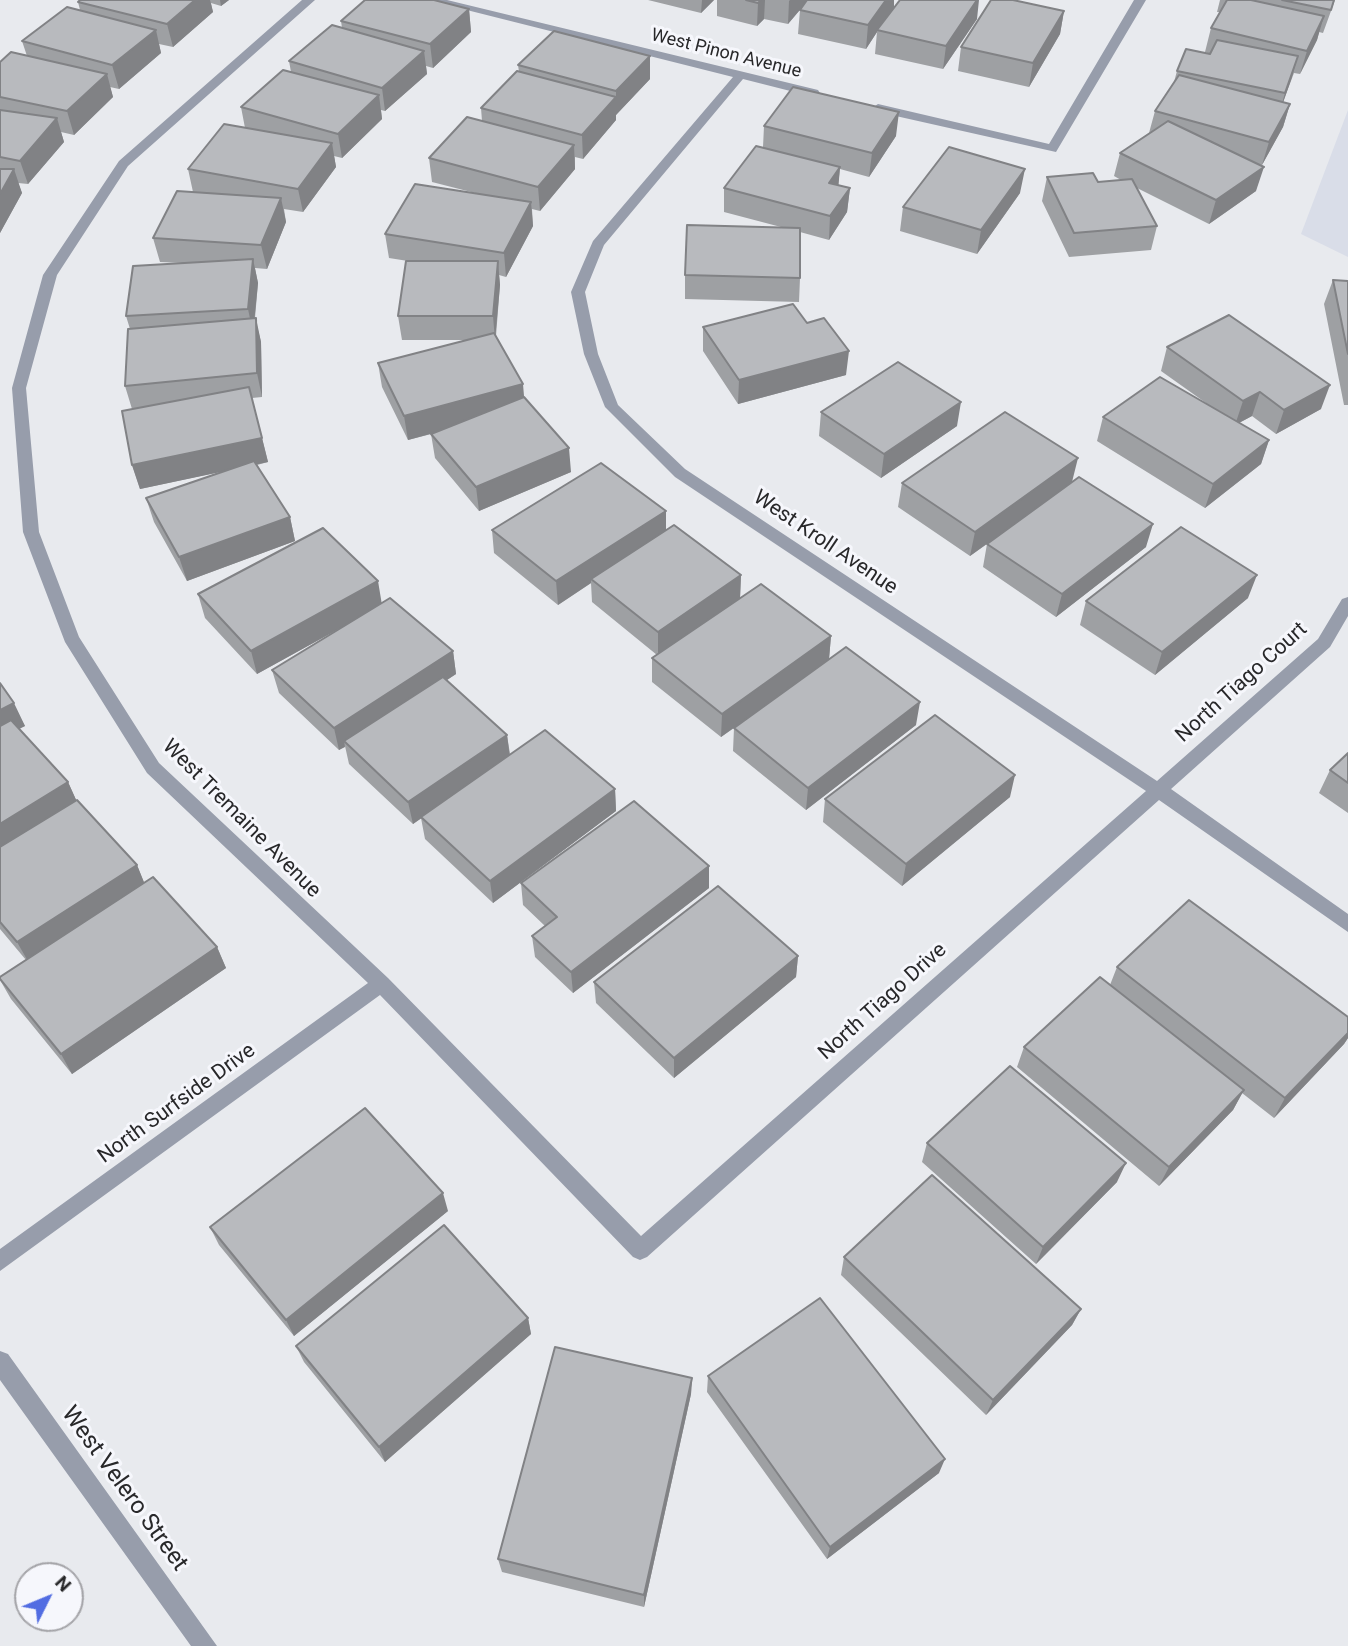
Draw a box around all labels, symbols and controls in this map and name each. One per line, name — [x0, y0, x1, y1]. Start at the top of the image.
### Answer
street label: West Pinon Avenue — [649, 25, 803, 83]
street label: West Kroll Avenue — [748, 485, 902, 601]
street label: North Tiago Court — [1171, 617, 1313, 749]
street label: West Tremaine Avenue — [157, 735, 325, 903]
street label: North Tiago Drive — [814, 938, 952, 1066]
street label: North Surfside Drive — [93, 1039, 261, 1169]
street label: West Velero Street — [55, 1401, 193, 1577]
north arrow — [14, 1562, 84, 1632]
text: N — [50, 1571, 76, 1596]

